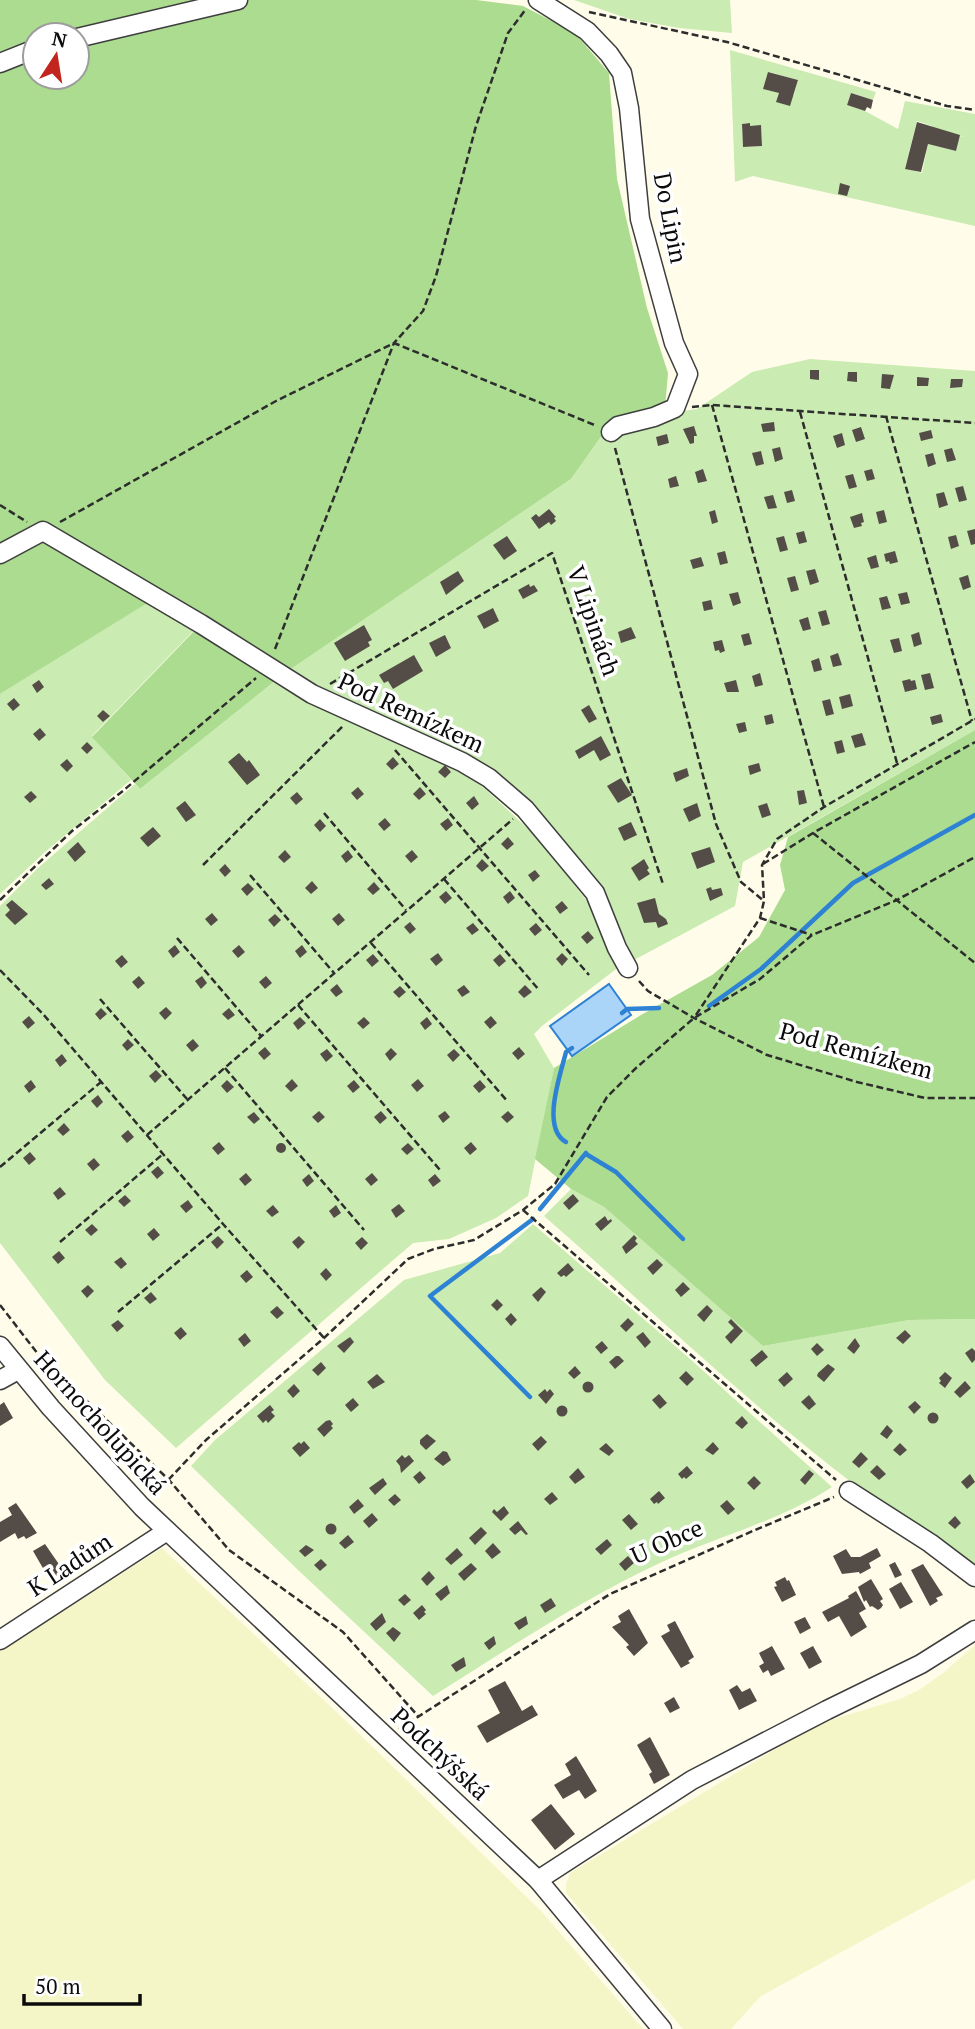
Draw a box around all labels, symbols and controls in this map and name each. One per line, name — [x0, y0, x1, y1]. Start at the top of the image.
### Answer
north arrow — [21, 21, 91, 91]
text: N — [50, 25, 70, 53]
street label: Do Lipin — [647, 170, 695, 266]
street label: V Lipinách — [560, 561, 628, 680]
street label: Pod Remízkem — [333, 664, 490, 760]
street label: Pod Remízkem — [776, 1014, 937, 1086]
street label: Hornocholupická — [27, 1343, 174, 1501]
street label: U Obce — [626, 1511, 708, 1571]
street label: K Ladům — [21, 1525, 118, 1603]
street label: Podchýšská — [385, 1700, 497, 1807]
scale bar — [24, 1962, 140, 2006]
text: 50 m — [35, 1972, 81, 2000]

